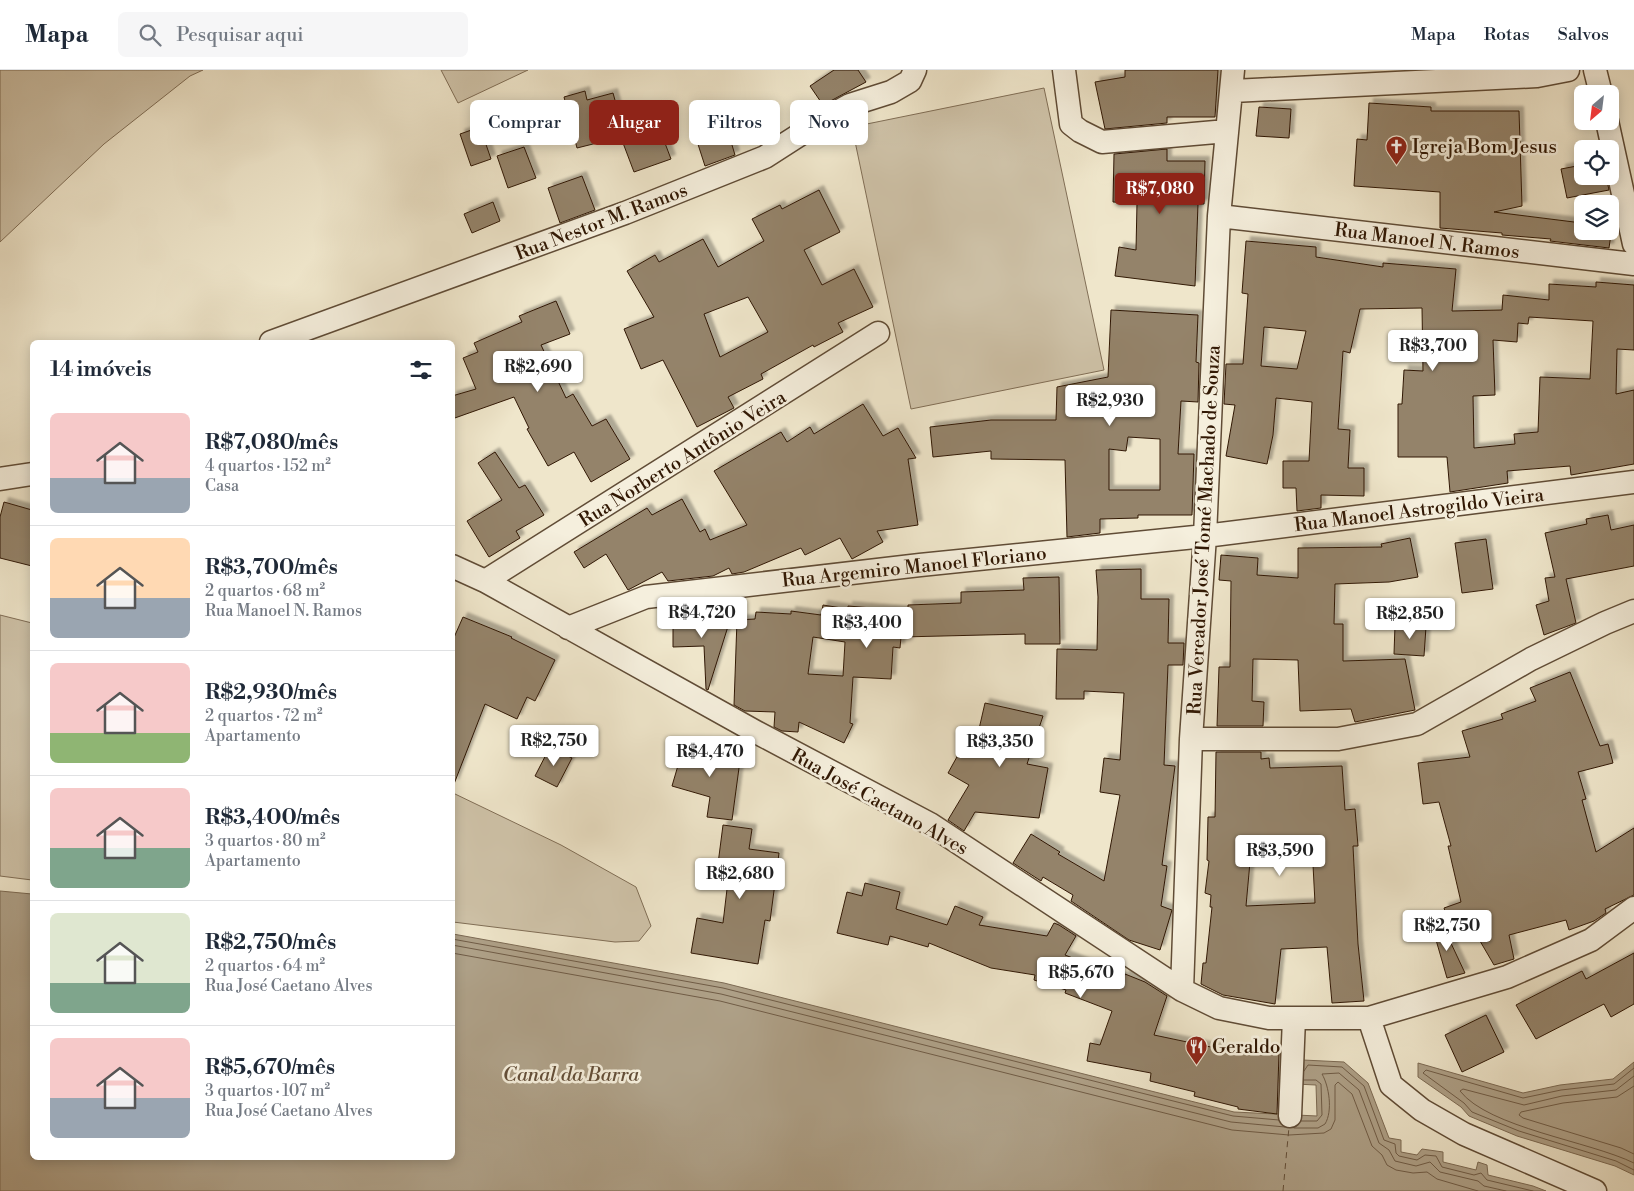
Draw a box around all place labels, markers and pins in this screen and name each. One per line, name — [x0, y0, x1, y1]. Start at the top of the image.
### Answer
church icon: Igreja Bom Jesus — [1384, 134, 1408, 165]
place label: Igreja Bom Jesus — [1412, 135, 1557, 159]
pin: R$7,080 — [1114, 172, 1206, 215]
pin: R$3,700 — [1387, 330, 1479, 372]
pin: R$2,690 — [492, 350, 584, 393]
pin: R$2,930 — [1064, 384, 1156, 427]
pin: R$4,720 — [656, 596, 748, 639]
pin: R$2,850 — [1364, 598, 1456, 640]
pin: R$3,400 — [821, 606, 913, 649]
pin: R$2,750 — [508, 724, 600, 767]
pin: R$3,350 — [954, 726, 1046, 768]
pin: R$4,470 — [664, 736, 756, 778]
pin: R$3,590 — [1234, 834, 1326, 877]
pin: R$2,680 — [694, 858, 786, 900]
pin: R$2,750 — [1401, 910, 1493, 952]
pin: R$5,670 — [1035, 956, 1127, 999]
restaurant icon: Geraldo — [1184, 1034, 1208, 1065]
place label: Geraldo — [1212, 1035, 1280, 1059]

